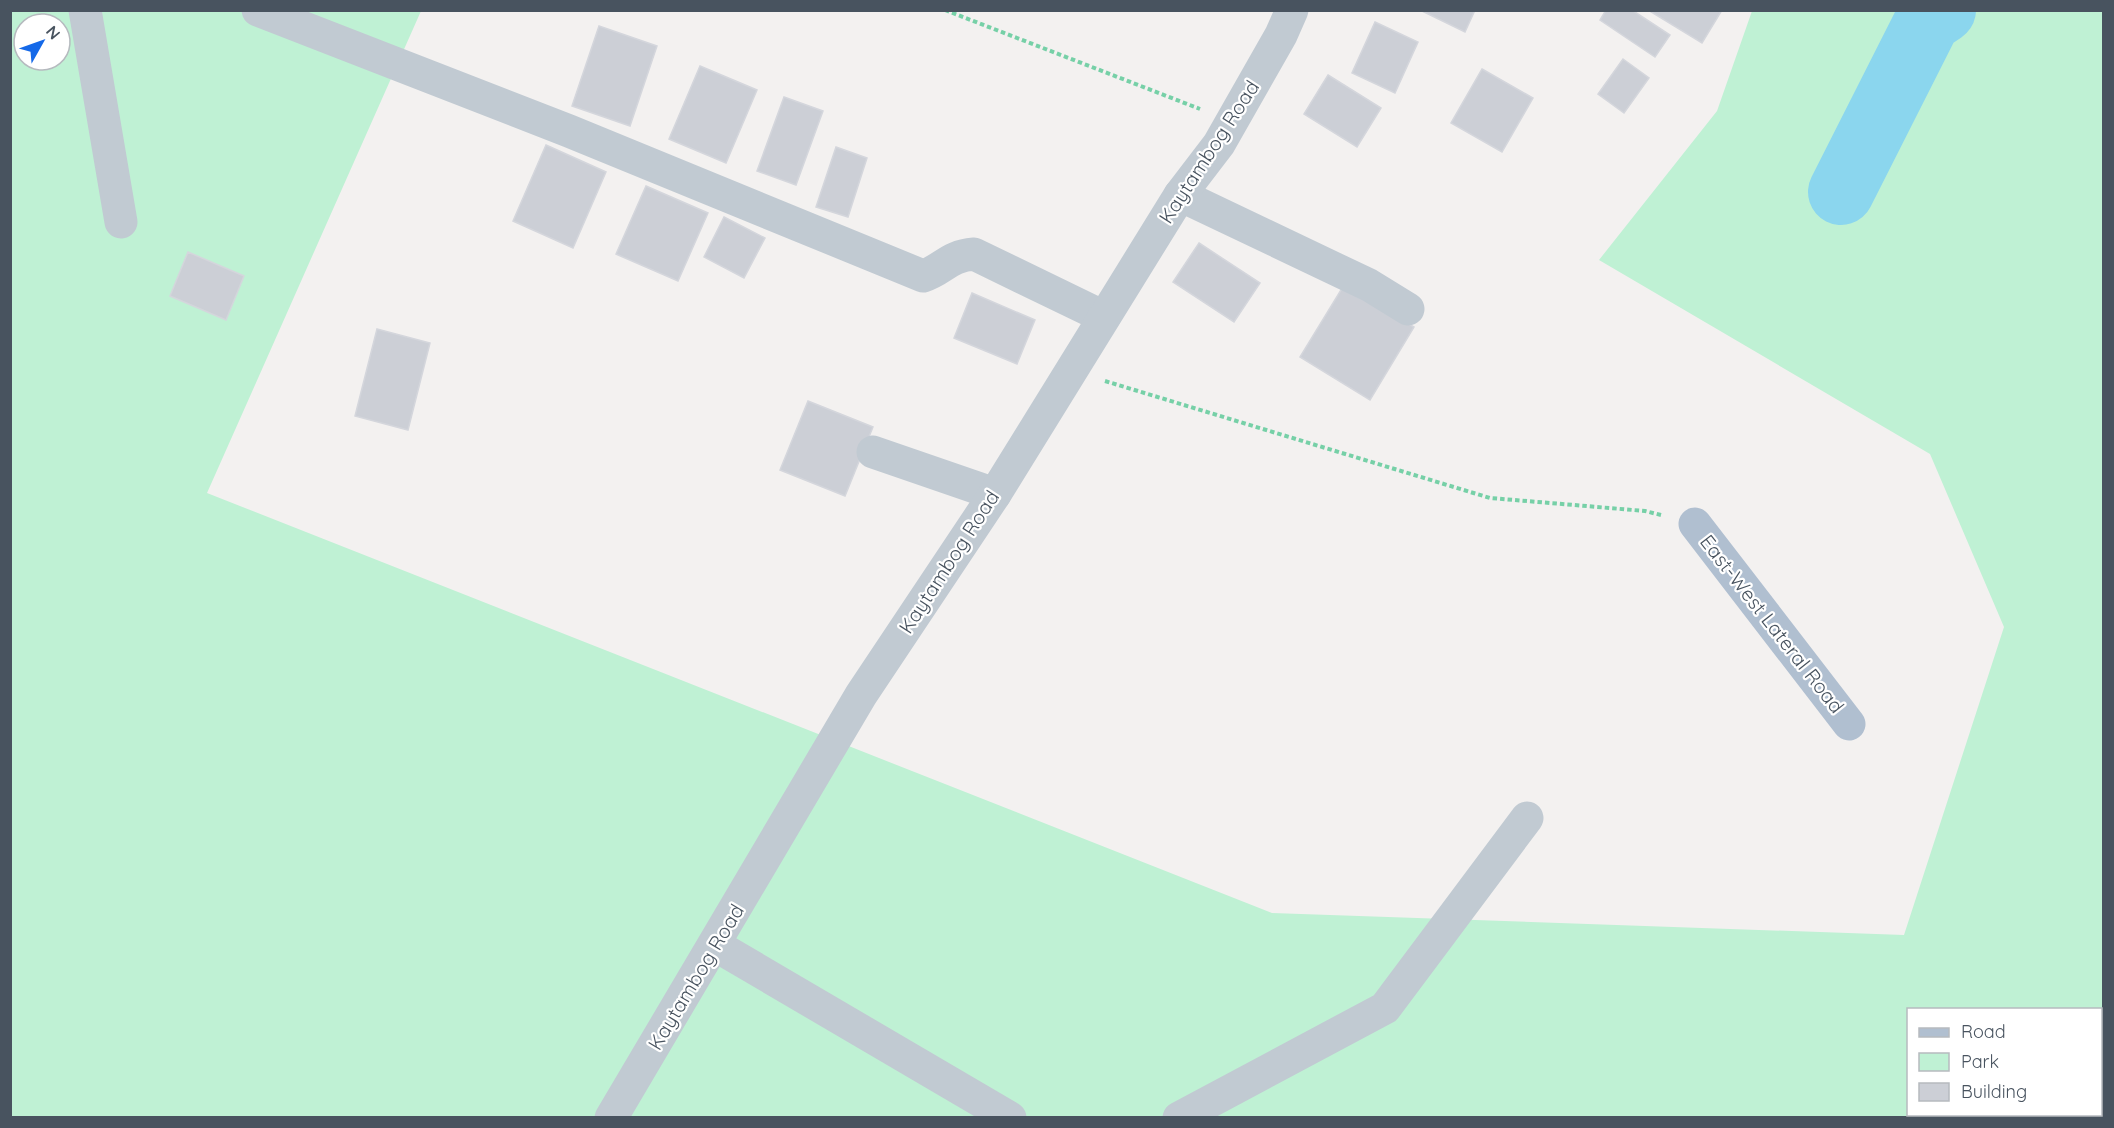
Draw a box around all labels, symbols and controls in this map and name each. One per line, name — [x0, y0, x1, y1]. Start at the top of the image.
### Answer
north arrow — [12, 12, 72, 72]
text: N — [42, 21, 65, 43]
street label: Kaytambog Road — [1153, 75, 1264, 228]
street label: Kaytambog Road — [893, 485, 1004, 638]
street label: East-West Lateral Road — [1695, 530, 1850, 718]
street label: Kaytambog Road — [642, 899, 749, 1054]
legend — [1907, 1008, 2102, 1116]
text: Road — [1961, 1020, 2006, 1043]
text: Park — [1961, 1050, 1999, 1073]
text: Building — [1961, 1080, 2027, 1103]

